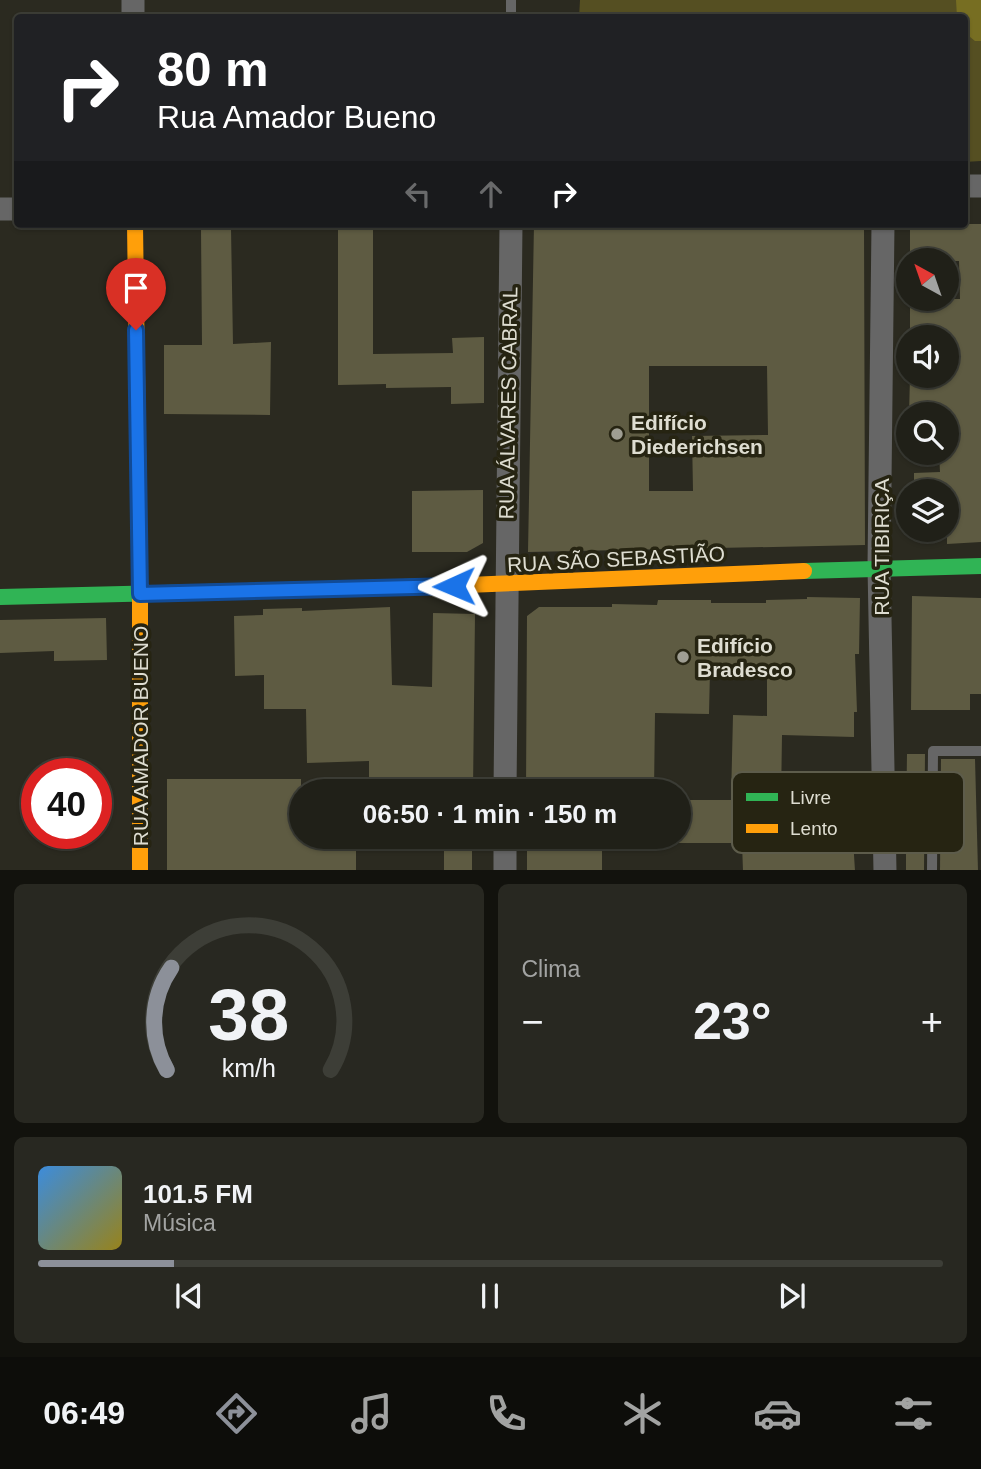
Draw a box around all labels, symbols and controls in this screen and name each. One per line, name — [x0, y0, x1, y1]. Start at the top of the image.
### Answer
icon: right — [42, 42, 133, 133]
text: 80 m — [157, 42, 269, 96]
text: Rua Amador Bueno — [157, 99, 436, 135]
icon: left — [399, 175, 437, 213]
icon: ahead — [472, 175, 510, 213]
icon: right — [545, 175, 583, 213]
north arrow — [896, 248, 959, 312]
map controls — [896, 248, 959, 542]
pin — [106, 258, 166, 330]
icon: arrive — [117, 269, 155, 307]
street label: RUA ÁLVARES CABRAL — [494, 286, 522, 520]
button: sound — [896, 325, 959, 388]
button: search — [896, 402, 959, 465]
place label: Edifício Diederichsen — [631, 411, 763, 458]
marker: Edifício Diederichsen — [609, 426, 625, 442]
street label: RUA TIBIRIÇA — [870, 478, 893, 616]
button: layers — [896, 479, 959, 542]
street label: RUA SÃO SEBASTIÃO — [506, 542, 726, 576]
position arrow — [417, 549, 491, 623]
street label: RUA AMADOR BUENO — [129, 626, 152, 846]
place label: Edifício Bradesco — [697, 634, 793, 681]
marker: Edifício Bradesco — [675, 649, 691, 665]
speed limit sign: 40 — [21, 758, 112, 849]
legend — [732, 772, 964, 853]
text: Livre — [790, 787, 831, 808]
text: 06:50 · 1 min · 150 m — [363, 799, 617, 829]
text: Lento — [790, 818, 838, 839]
text: Clima — [522, 956, 580, 982]
text: 38 — [208, 974, 289, 1055]
text: 23° — [693, 992, 772, 1050]
text: − — [522, 1001, 544, 1043]
text: + — [921, 1001, 943, 1043]
text: km/h — [222, 1053, 276, 1081]
text: 101.5 FM — [143, 1179, 253, 1209]
text: Música — [143, 1210, 216, 1236]
icon: previous — [170, 1277, 208, 1315]
icon: pause — [471, 1277, 509, 1315]
icon: next — [773, 1277, 811, 1315]
icon: directions — [212, 1389, 261, 1438]
icon: music — [347, 1389, 396, 1438]
icon: phone — [482, 1389, 531, 1438]
icon: climate — [618, 1389, 667, 1438]
icon: car — [753, 1389, 802, 1438]
icon: filters — [889, 1389, 938, 1438]
text: 06:49 — [43, 1395, 125, 1431]

